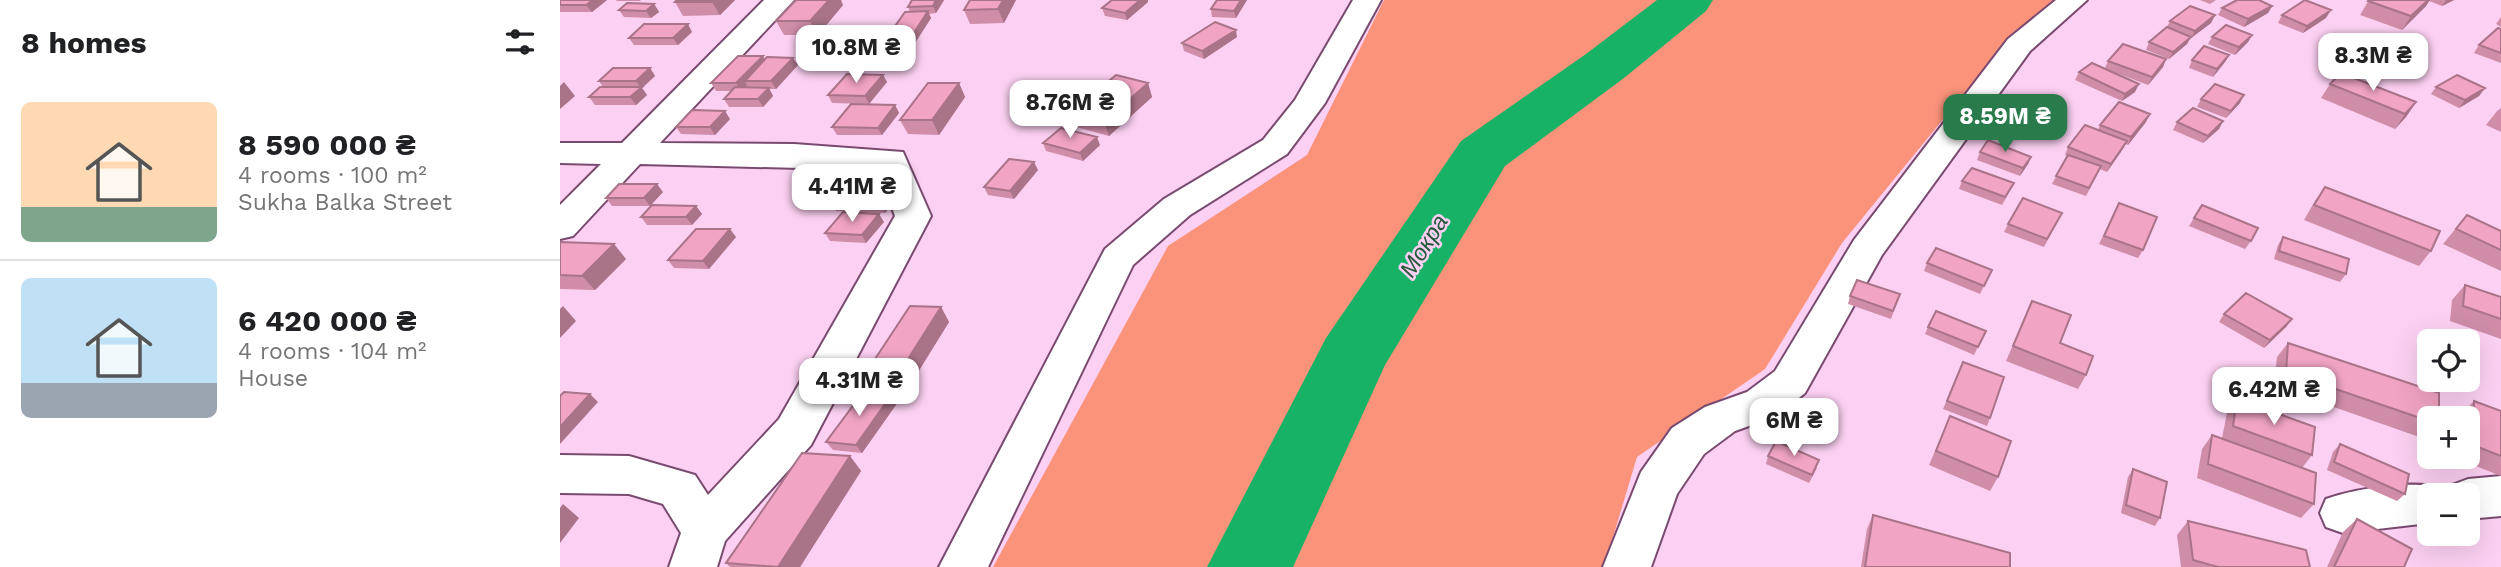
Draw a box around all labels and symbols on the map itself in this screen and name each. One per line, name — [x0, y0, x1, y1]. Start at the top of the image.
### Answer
pin: 10.8M ₴ — [791, 25, 921, 85]
pin: 8.3M ₴ — [2316, 34, 2430, 93]
pin: 8.76M ₴ — [1005, 80, 1135, 140]
pin: 8.59M ₴ — [1940, 94, 2070, 154]
pin: 4.41M ₴ — [787, 164, 917, 224]
water label: Мокра — [1394, 210, 1454, 282]
pin: 4.31M ₴ — [794, 358, 924, 418]
pin: 6.42M ₴ — [2209, 368, 2339, 427]
pin: 6M ₴ — [1753, 398, 1835, 458]

